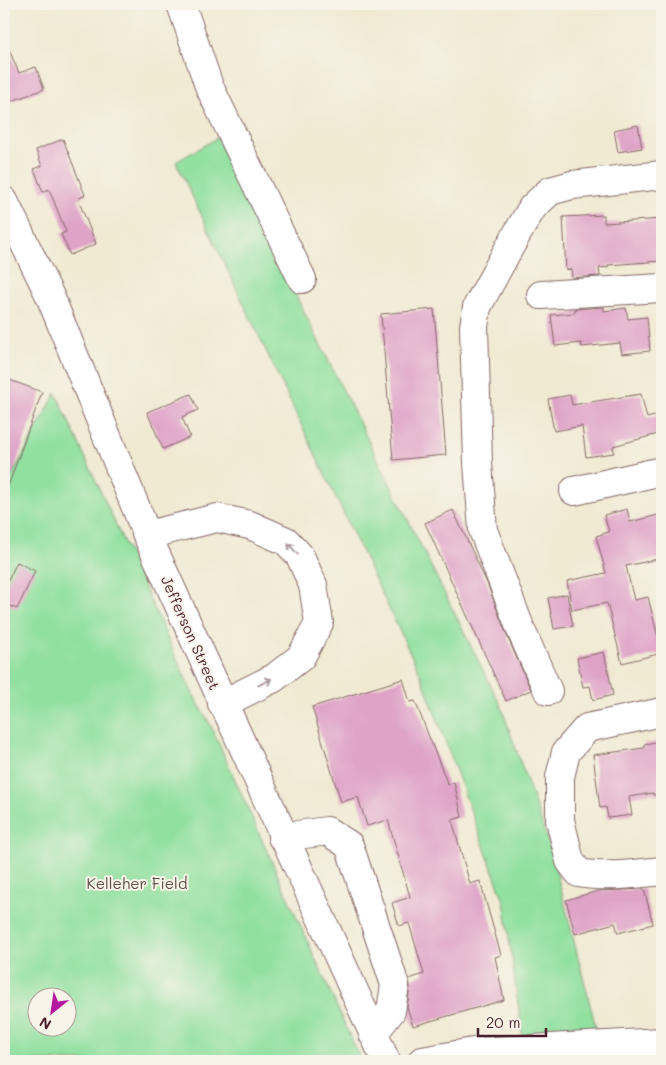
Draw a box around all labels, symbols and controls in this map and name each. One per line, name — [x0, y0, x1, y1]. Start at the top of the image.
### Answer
one-way arrow — [287, 542, 299, 555]
street label: Jefferson Street — [157, 572, 225, 693]
one-way arrow — [258, 677, 273, 687]
park label: Kelleher Field — [87, 873, 187, 893]
north arrow — [28, 988, 78, 1038]
scale bar — [478, 1005, 546, 1037]
text: 20 m — [486, 1012, 520, 1032]
text: N — [36, 1013, 55, 1035]

